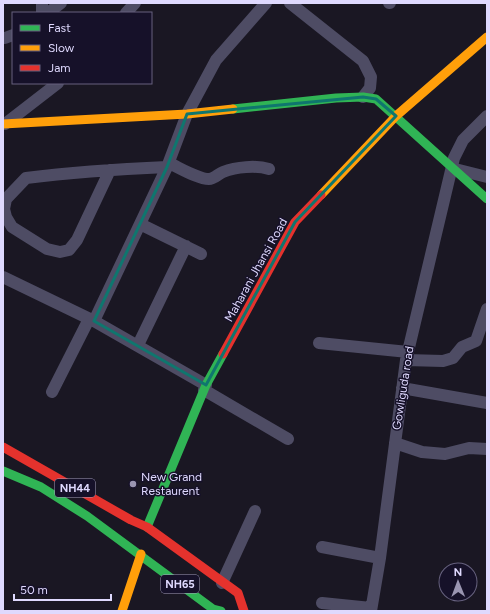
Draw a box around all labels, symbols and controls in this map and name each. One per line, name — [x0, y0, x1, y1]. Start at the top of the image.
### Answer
legend — [12, 12, 152, 84]
text: Fast — [48, 21, 71, 35]
text: Slow — [48, 41, 75, 55]
text: Jam — [48, 61, 71, 75]
street label: Maharani Jhansi Road — [222, 216, 290, 324]
street label: Gowliguda road — [389, 345, 417, 431]
place label: New Grand Restaurent — [141, 470, 202, 498]
road number: NH44 — [55, 479, 95, 497]
marker: New Grand Restaurent — [128, 479, 138, 489]
north arrow — [438, 562, 478, 602]
text: N — [453, 566, 462, 579]
road number: NH65 — [161, 575, 199, 593]
scale bar — [14, 576, 111, 602]
text: 50 m — [20, 583, 48, 597]

